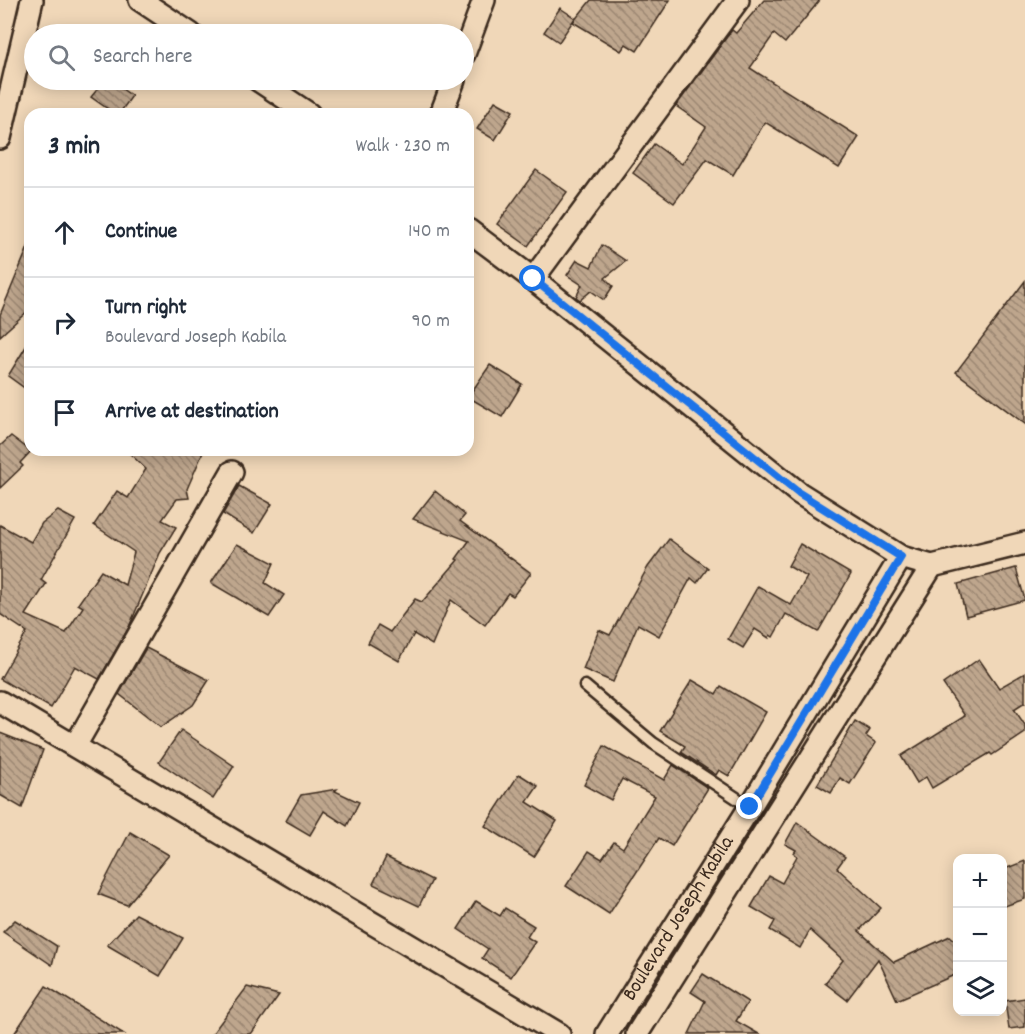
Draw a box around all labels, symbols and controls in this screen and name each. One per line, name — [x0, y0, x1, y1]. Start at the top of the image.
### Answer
search box — [24, 24, 474, 90]
icon: search — [45, 41, 78, 74]
text: Search here — [93, 42, 192, 73]
text: 3 min — [48, 129, 100, 166]
text: Walk · 230 m — [356, 133, 450, 161]
icon: ahead — [48, 216, 81, 249]
text: Continue — [105, 217, 177, 248]
text: 140 m — [408, 218, 450, 246]
route start — [519, 265, 545, 291]
text: Turn right — [105, 293, 187, 324]
icon: right — [48, 306, 81, 339]
text: 90 m — [412, 308, 450, 336]
text: Boulevard Joseph Kabila — [105, 324, 286, 352]
icon: arrive — [48, 396, 81, 429]
text: Arrive at destination — [105, 397, 279, 428]
route end — [736, 793, 762, 819]
street label: Boulevard Joseph Kabila — [616, 829, 744, 1007]
map controls — [953, 854, 1007, 1016]
button: + — [953, 854, 1007, 908]
button: − — [953, 908, 1007, 962]
button: layers — [953, 962, 1007, 1016]

